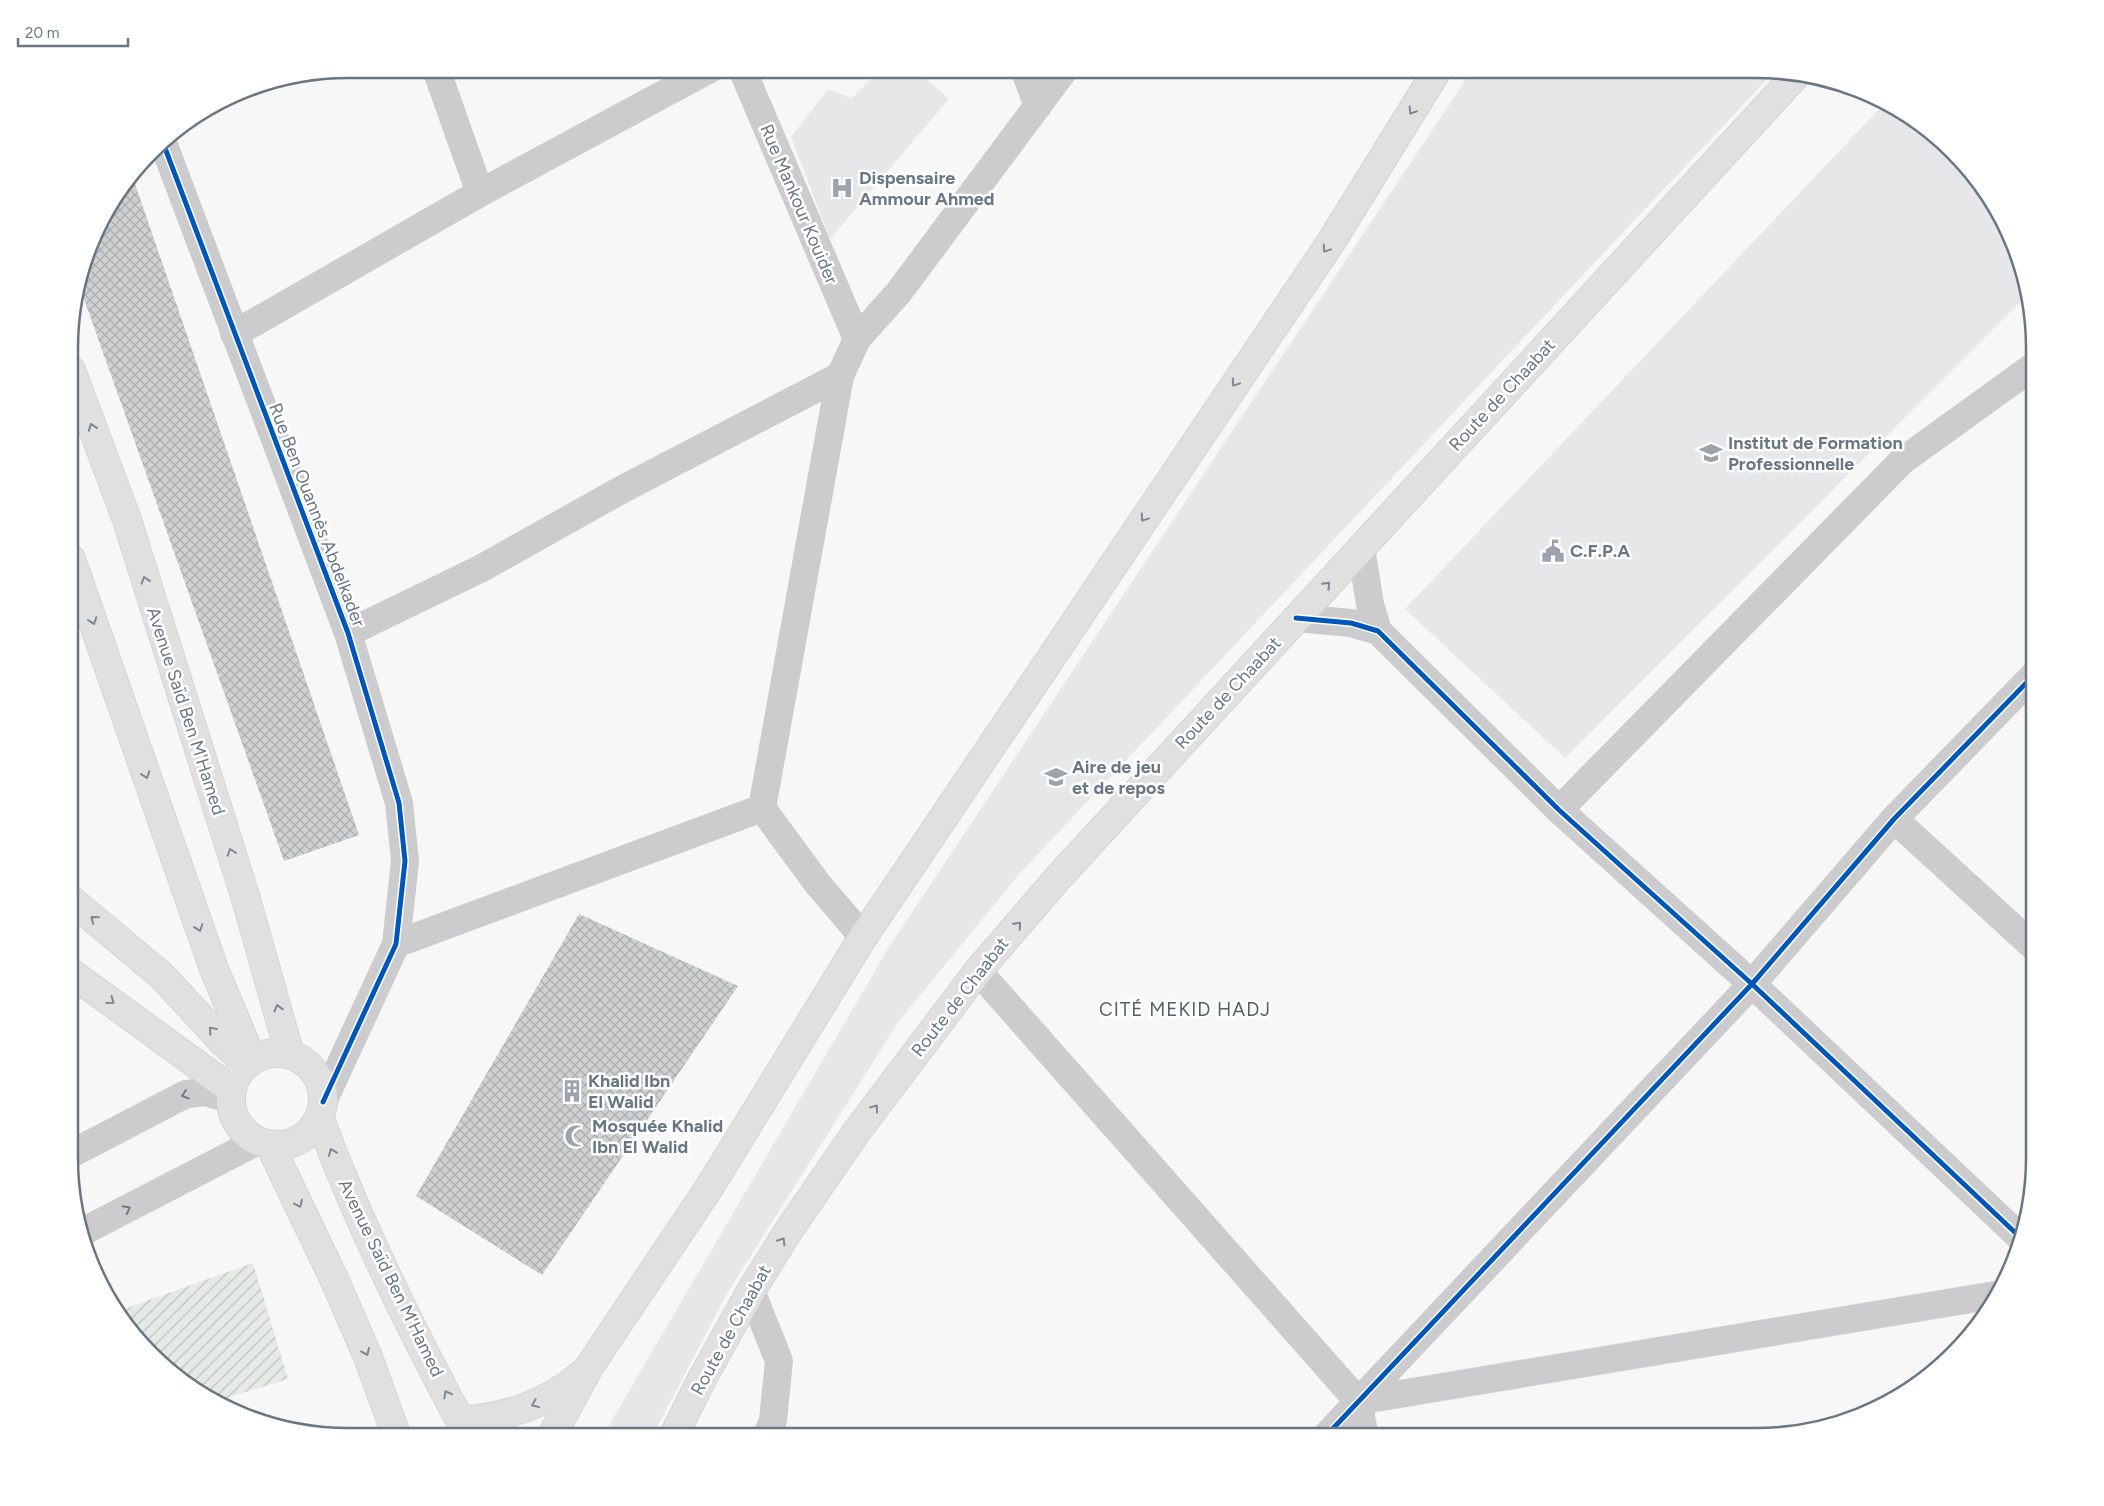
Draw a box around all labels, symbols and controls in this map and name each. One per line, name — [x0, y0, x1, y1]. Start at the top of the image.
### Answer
scale bar — [18, 15, 128, 47]
text: 20 m — [25, 24, 59, 42]
one-way arrow — [1409, 105, 1418, 114]
street label: Rue Mankour Kouider — [755, 121, 843, 287]
place label: Dispensaire Ammour Ahmed — [859, 167, 995, 210]
hospital icon: Dispensaire Ammour Ahmed — [829, 175, 855, 201]
one-way arrow — [1323, 244, 1333, 253]
street label: Route de Chaabat — [1444, 334, 1560, 456]
one-way arrow — [1232, 378, 1241, 387]
street label: Rue Ben Ouannès Abdelkader — [264, 400, 370, 630]
one-way arrow — [88, 423, 98, 432]
place label: Institut de Formation Professionnelle — [1728, 432, 1903, 475]
school or university icon: Institut de Formation Professionnelle — [1698, 440, 1724, 466]
one-way arrow — [1141, 512, 1150, 522]
public building icon: C.F.P.A — [1540, 538, 1566, 564]
place label: C.F.P.A — [1570, 540, 1630, 562]
one-way arrow — [141, 577, 151, 585]
one-way arrow — [1321, 581, 1330, 590]
street label: Avenue Saïd Ben M'Hamed — [142, 604, 230, 818]
one-way arrow — [87, 616, 97, 625]
street label: Route de Chaabat — [1170, 632, 1286, 754]
place label: Aire de jeu et de repos — [1072, 756, 1166, 799]
school or university icon: Aire de jeu et de repos — [1043, 764, 1069, 790]
one-way arrow — [140, 770, 150, 778]
one-way arrow — [227, 848, 237, 857]
one-way arrow — [91, 917, 100, 925]
one-way arrow — [1012, 921, 1021, 930]
one-way arrow — [194, 923, 204, 932]
street label: Route de Chaabat — [907, 933, 1014, 1061]
one-way arrow — [105, 995, 114, 1004]
district label: CITÉ MEKID HADJ — [1099, 998, 1271, 1021]
one-way arrow — [273, 1004, 283, 1012]
one-way arrow — [209, 1027, 218, 1036]
place label: Khalid Ibn El Walid — [588, 1070, 670, 1113]
building icon: Khalid Ibn El Walid — [559, 1078, 585, 1104]
one-way arrow — [181, 1090, 190, 1100]
one-way arrow — [869, 1104, 878, 1114]
place label: Mosquée Khalid Ibn El Walid — [592, 1115, 723, 1158]
mosque icon: Mosquée Khalid Ibn El Walid — [563, 1123, 589, 1149]
one-way arrow — [328, 1148, 339, 1157]
street label: Avenue Saïd Ben M'Hamed — [333, 1176, 449, 1380]
one-way arrow — [293, 1199, 303, 1208]
one-way arrow — [122, 1205, 131, 1215]
one-way arrow — [776, 1238, 785, 1247]
street label: Route de Chaabat — [686, 1261, 776, 1399]
one-way arrow — [360, 1347, 370, 1356]
one-way arrow — [443, 1390, 453, 1399]
one-way arrow — [531, 1398, 540, 1409]

